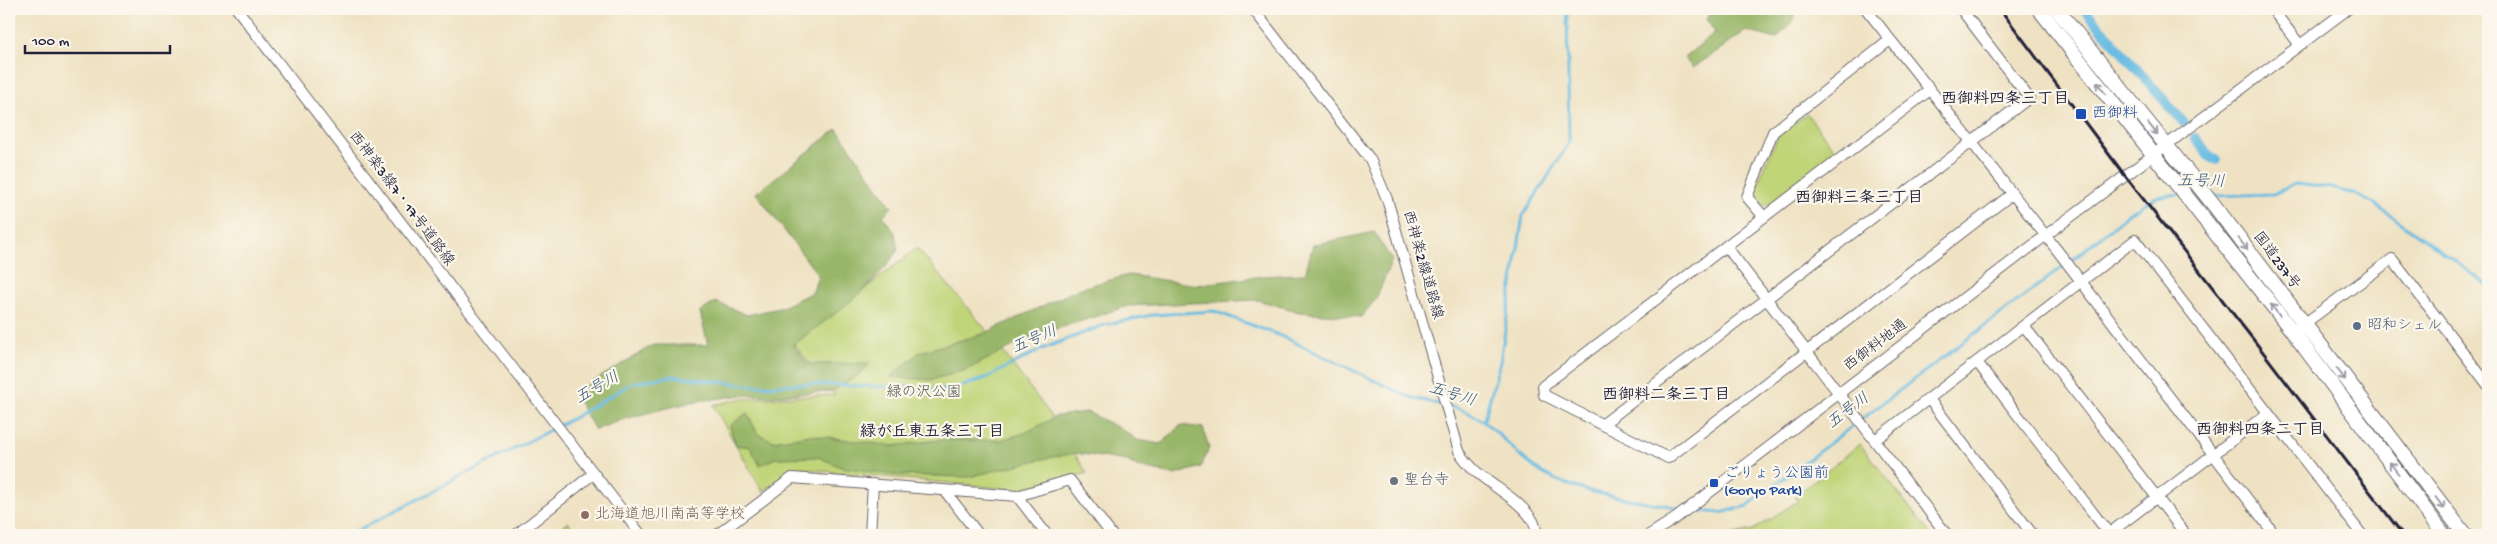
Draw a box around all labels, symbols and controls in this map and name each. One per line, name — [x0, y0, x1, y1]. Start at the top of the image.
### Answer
scale bar — [25, 22, 170, 54]
text: 100 m — [31, 33, 70, 51]
one-way arrow — [2096, 82, 2107, 95]
district label: 西御料四条三丁目 — [1941, 90, 2069, 110]
place label: 西御料 — [2092, 105, 2138, 123]
marker: 西御料 — [2074, 107, 2088, 121]
one-way arrow — [2148, 122, 2159, 135]
street label: 西神楽3線7・17号道路線 — [344, 127, 458, 270]
water label: 五号川 — [2177, 172, 2225, 193]
district label: 西御料三条三丁目 — [1795, 189, 1923, 209]
street label: 西神楽2線道路線 — [1398, 208, 1447, 321]
street label: 国道237号 — [2248, 228, 2304, 294]
one-way arrow — [2238, 237, 2248, 251]
one-way arrow — [2270, 304, 2281, 317]
street label: 西御料地通 — [1841, 316, 1911, 376]
place label: 昭和シェル — [2367, 317, 2442, 335]
marker: 昭和シェル — [2351, 320, 2363, 332]
water label: 五号川 — [1009, 322, 1061, 359]
one-way arrow — [2336, 367, 2346, 381]
water label: 五号川 — [572, 368, 624, 409]
water label: 五号川 — [1426, 379, 1478, 412]
park label: 緑の沢公園 — [886, 383, 962, 402]
district label: 西御料二条三丁目 — [1602, 386, 1730, 406]
water label: 五号川 — [1824, 389, 1874, 434]
district label: 西御料四条二丁目 — [2196, 421, 2324, 441]
district label: 緑が丘東五条三丁目 — [860, 422, 1004, 443]
one-way arrow — [2389, 461, 2399, 475]
place label: ごりょう公園前 (Goryo Park) — [1724, 464, 1829, 500]
place label: 聖台寺 — [1404, 471, 1449, 490]
marker: 聖台寺 — [1388, 475, 1400, 487]
marker: ごりょう公園前 (Goryo Park) — [1708, 477, 1720, 489]
one-way arrow — [2435, 496, 2445, 510]
place label: 北海道旭川南高等学校 — [595, 505, 745, 524]
marker: 北海道旭川南高等学校 — [579, 509, 591, 521]

